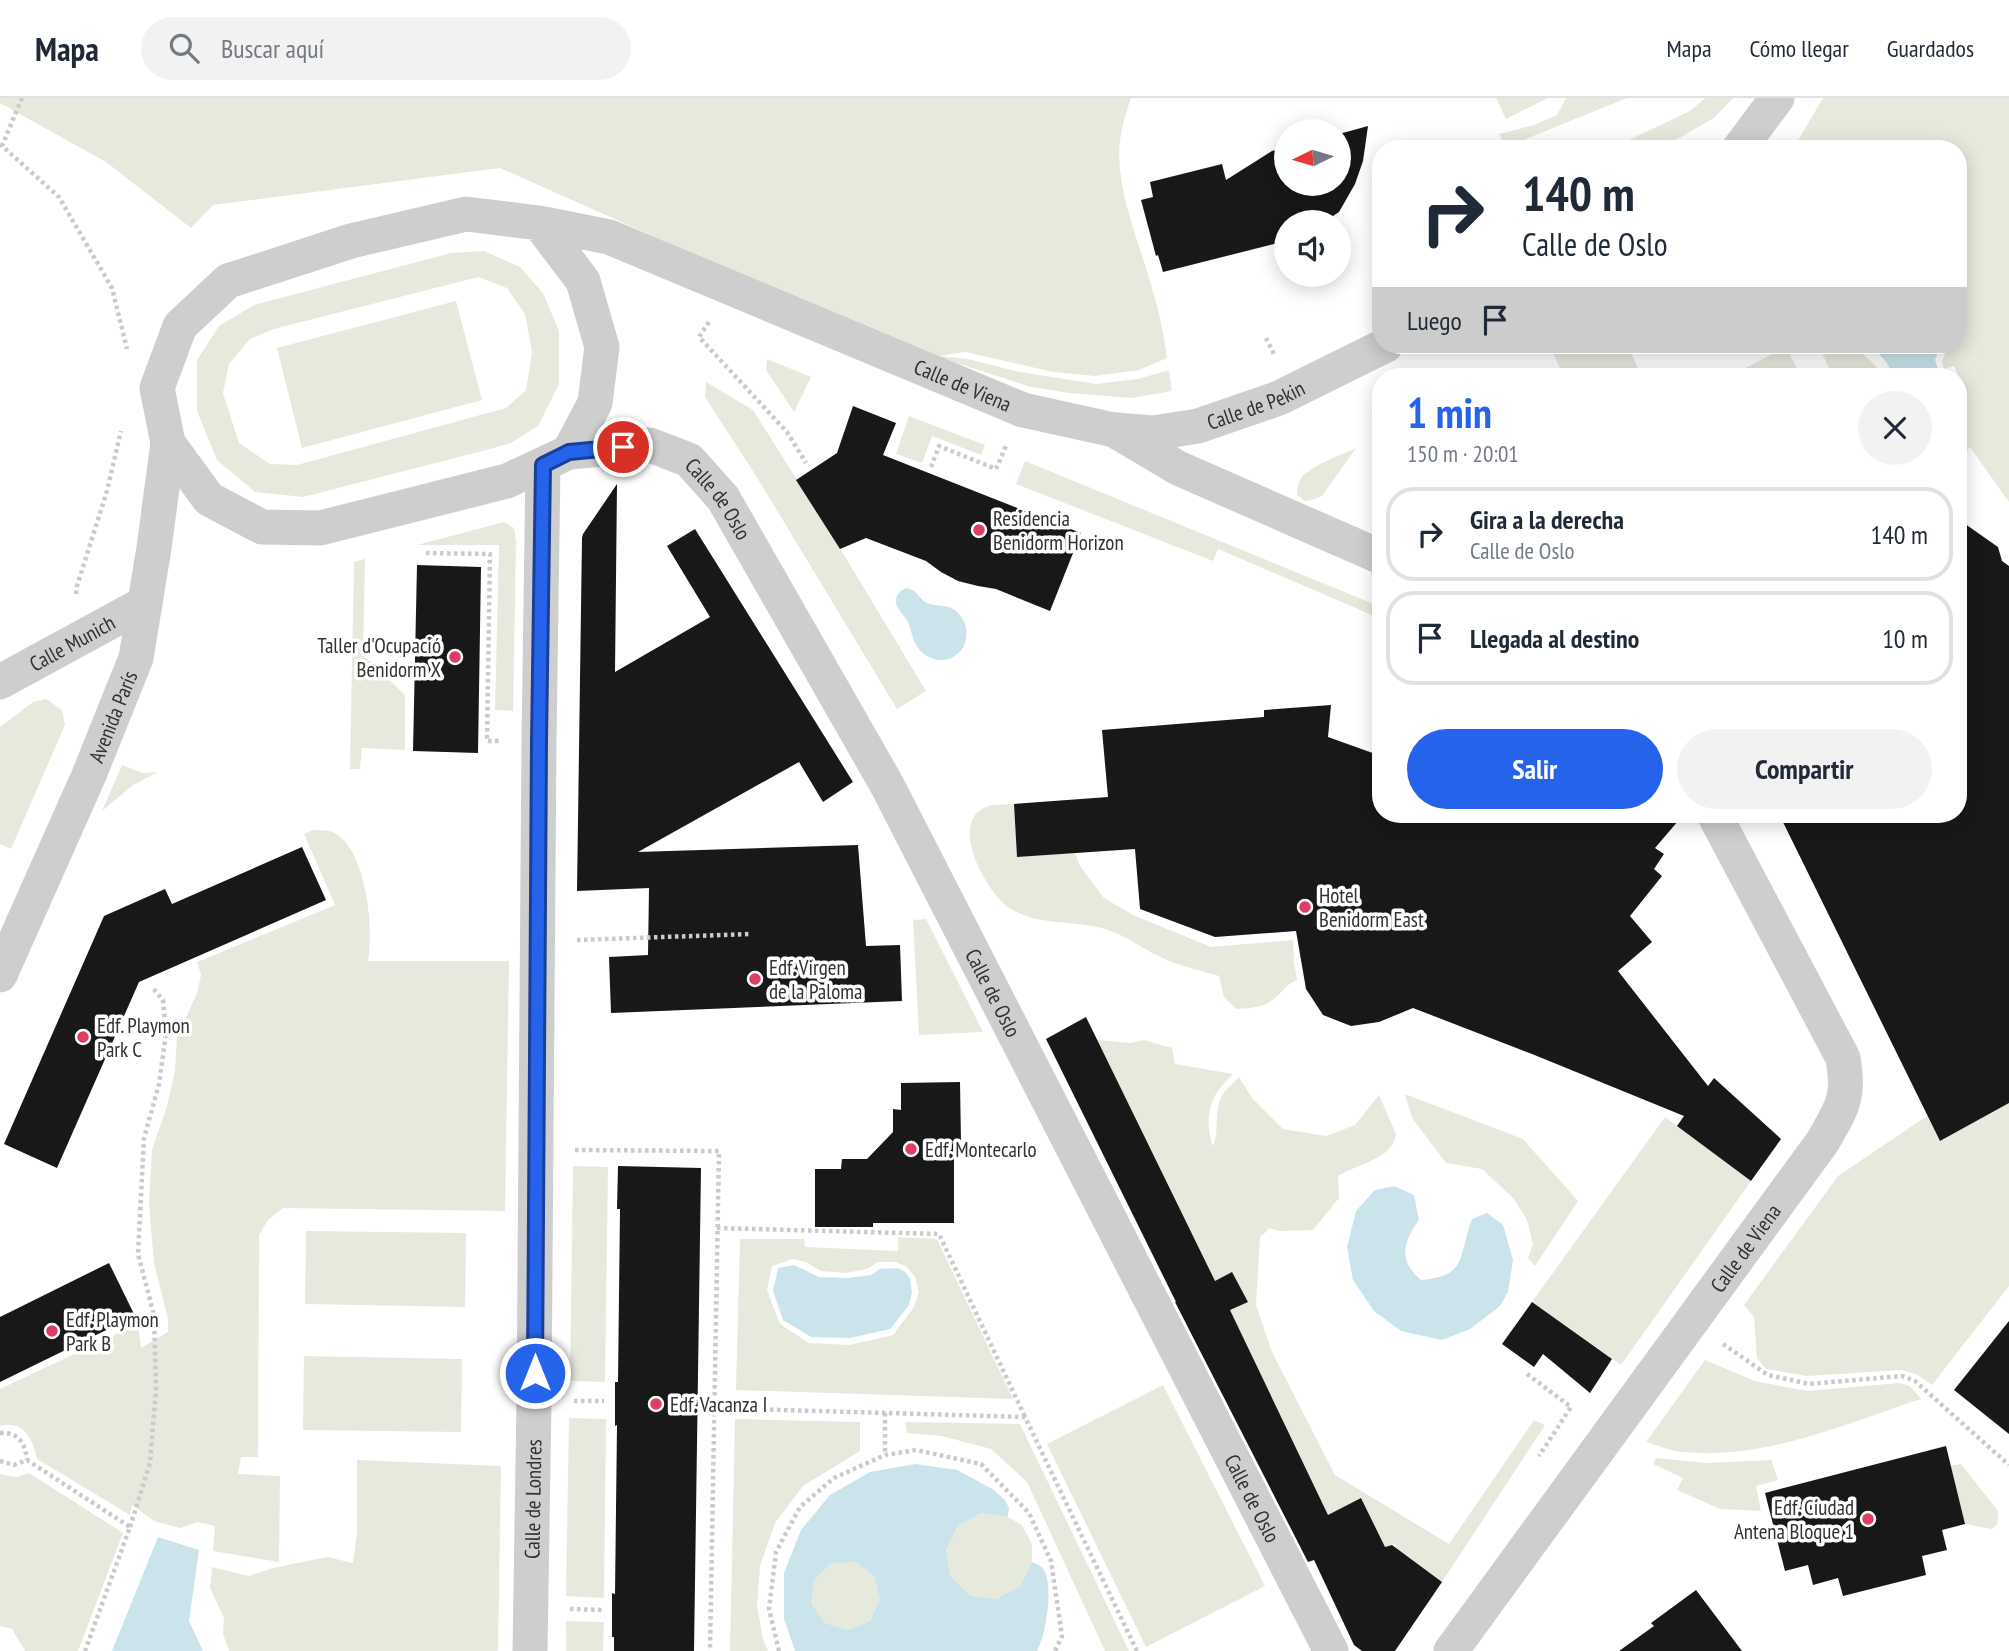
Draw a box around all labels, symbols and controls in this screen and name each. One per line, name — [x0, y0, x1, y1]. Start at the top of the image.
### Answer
search box — [141, 17, 631, 80]
text: Mapa — [35, 27, 99, 70]
icon: search — [165, 29, 203, 67]
text: Buscar aquí — [221, 32, 324, 65]
text: Mapa — [1667, 33, 1712, 64]
text: Cómo llegar — [1750, 33, 1849, 64]
text: Guardados — [1887, 33, 1974, 64]
north arrow — [1274, 119, 1351, 196]
map controls — [1274, 119, 1351, 287]
text: 140 m — [1522, 161, 1635, 225]
icon: right — [1407, 168, 1498, 259]
button: sound — [1274, 210, 1351, 287]
text: Calle de Oslo — [1522, 223, 1667, 265]
icon: arrive — [1476, 301, 1514, 339]
text: Luego — [1407, 304, 1462, 337]
street label: Calle de Viena — [910, 353, 1016, 417]
street label: Calle de Pekin — [1203, 374, 1309, 435]
text: 1 min — [1407, 385, 1492, 440]
button: close — [1858, 391, 1932, 465]
pin — [593, 417, 653, 477]
icon: arrive — [604, 428, 642, 466]
text: 150 m · 20:01 — [1407, 439, 1519, 468]
street label: Calle de Oslo — [680, 452, 757, 544]
text: Gira a la derecha — [1470, 503, 1624, 536]
place label: Residencia Benidorm Horizon — [993, 505, 1124, 556]
icon: right — [1411, 515, 1449, 553]
text: 140 m — [1870, 518, 1928, 551]
marker: Residencia Benidorm Horizon — [971, 522, 987, 538]
text: Calle de Oslo — [1470, 536, 1575, 565]
street label: Calle Munich — [24, 608, 120, 677]
icon: arrive — [1411, 619, 1449, 657]
text: Llegada al destino — [1470, 622, 1639, 655]
text: 10 m — [1882, 622, 1928, 655]
place label: Taller d'Ocupació Benidorm X — [317, 632, 441, 683]
marker: Taller d'Ocupació Benidorm X — [447, 649, 463, 665]
street label: Avenida París — [82, 667, 143, 766]
button: Salir — [1407, 729, 1663, 809]
button: Compartir — [1677, 729, 1932, 809]
place label: Hotel Benidorm East — [1319, 882, 1424, 933]
marker: Hotel Benidorm East — [1297, 899, 1313, 915]
street label: Calle de Oslo — [960, 944, 1027, 1041]
place label: Edf. Virgen de la Paloma — [769, 954, 862, 1005]
marker: Edf. Virgen de la Paloma — [747, 971, 763, 987]
place label: Edf. Playmon Park C — [97, 1012, 190, 1063]
marker: Edf. Playmon Park C — [75, 1029, 91, 1045]
place label: Edf. Montecarlo — [925, 1136, 1037, 1163]
marker: Edf. Montecarlo — [903, 1141, 919, 1157]
street label: Calle de Viena — [1704, 1198, 1786, 1297]
place label: Edf. Playmon Park B — [66, 1306, 159, 1357]
marker: Edf. Playmon Park B — [44, 1323, 60, 1339]
position arrow — [498, 1336, 572, 1410]
place label: Edf. Vacanza I — [670, 1391, 767, 1418]
marker: Edf. Vacanza I — [648, 1396, 664, 1412]
street label: Calle de Londres — [518, 1439, 547, 1559]
street label: Calle de Oslo — [1219, 1449, 1286, 1547]
place label: Edf. Ciudad Antena Bloque 1 — [1734, 1494, 1854, 1545]
marker: Edf. Ciudad Antena Bloque 1 — [1860, 1511, 1876, 1527]

